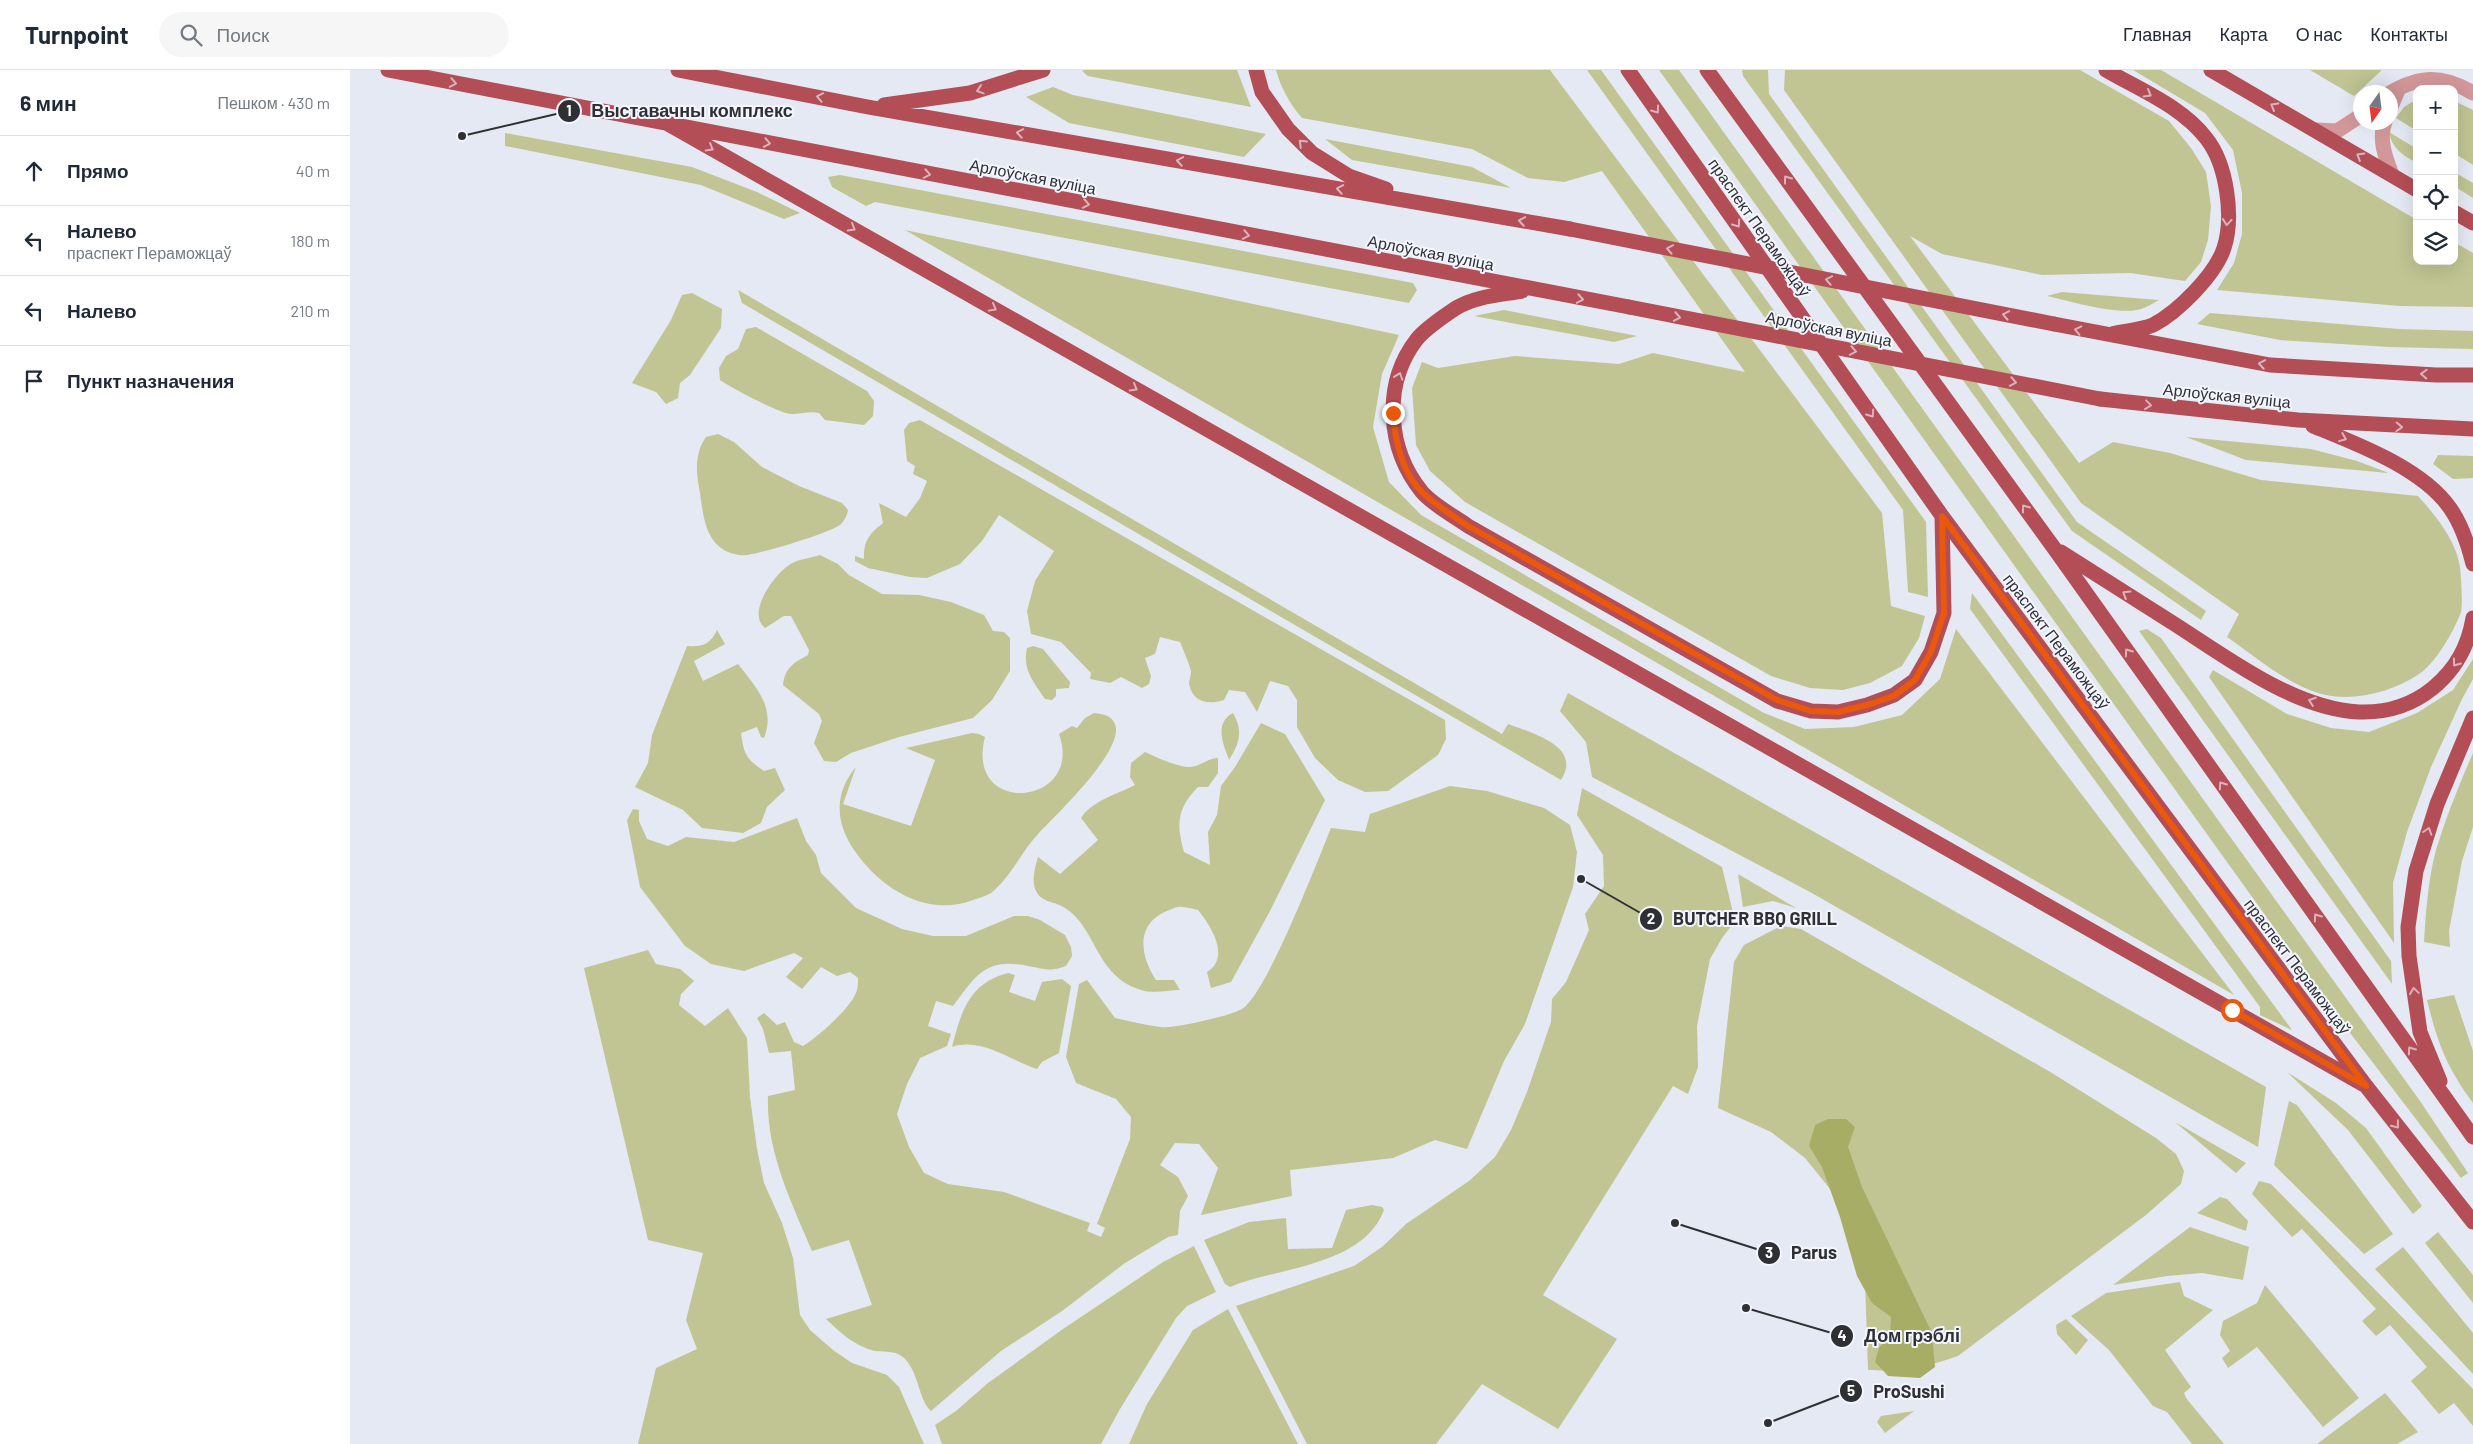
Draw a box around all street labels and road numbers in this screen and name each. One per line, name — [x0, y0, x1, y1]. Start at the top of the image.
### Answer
street label: Арлоўская вуліца — [968, 154, 1098, 198]
street label: праспект Пераможцаў — [1705, 154, 1815, 300]
street label: Арлоўская вуліца — [1366, 230, 1496, 274]
street label: Арлоўская вуліца — [1764, 306, 1894, 350]
street label: Арлоўская вуліца — [2162, 379, 2292, 411]
street label: праспект Пераможцаў — [2000, 570, 2114, 712]
street label: праспект Пераможцаў — [2241, 895, 2355, 1037]

